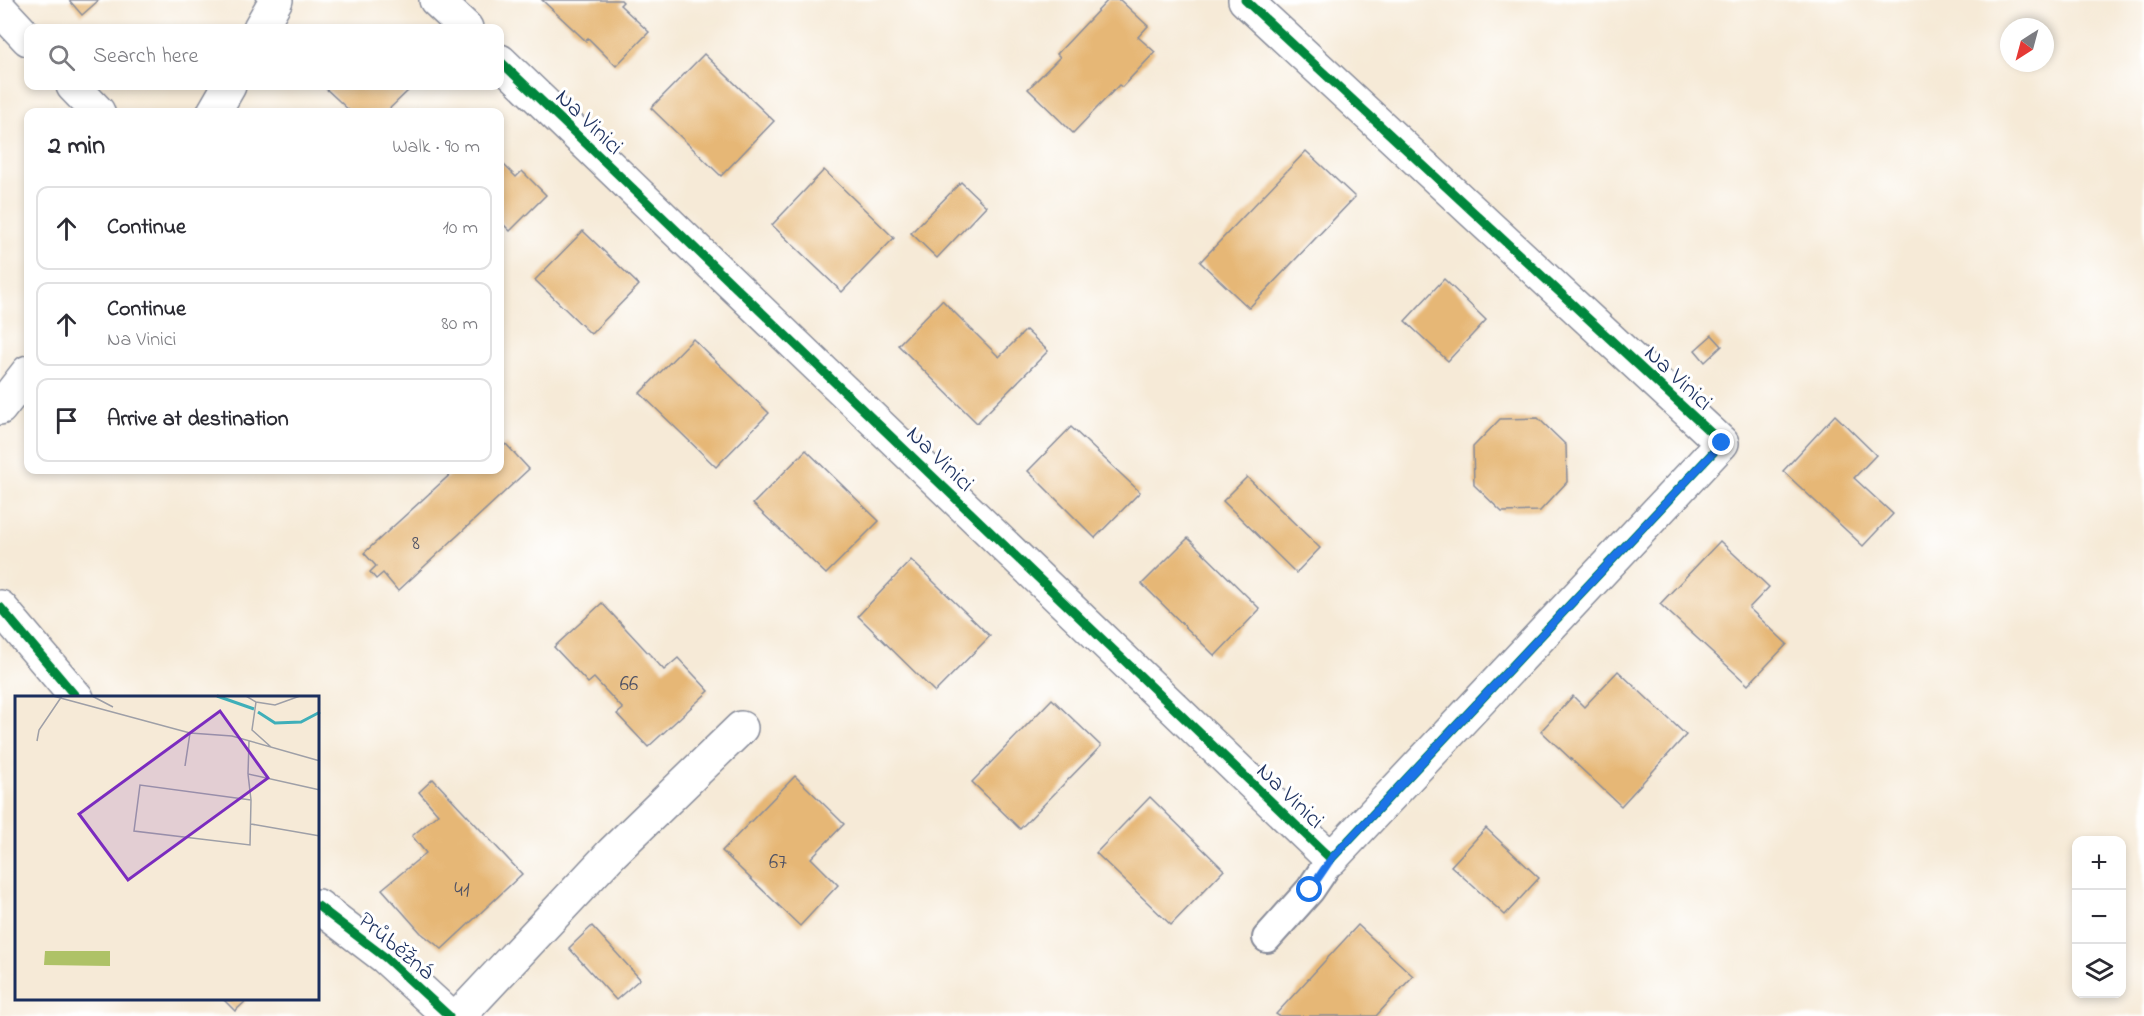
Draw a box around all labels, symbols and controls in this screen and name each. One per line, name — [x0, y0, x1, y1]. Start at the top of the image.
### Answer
north arrow — [2000, 18, 2054, 72]
search box — [24, 24, 504, 90]
icon: search — [45, 41, 78, 74]
text: Search here — [93, 41, 198, 73]
street label: Na Vinici — [546, 81, 630, 164]
text: 2 min — [48, 128, 105, 166]
text: Walk · 90 m — [392, 133, 480, 162]
icon: ahead — [50, 212, 83, 245]
text: Continue — [107, 212, 186, 244]
text: 10 m — [442, 214, 478, 243]
text: Continue — [107, 294, 186, 326]
icon: ahead — [50, 308, 83, 341]
text: 80 m — [441, 310, 478, 339]
text: Na Vinici — [107, 326, 176, 355]
street label: Na Vinici — [1635, 338, 1720, 420]
icon: arrive — [50, 404, 83, 437]
text: Arrive at destination — [107, 404, 289, 436]
street label: Na Vinici — [897, 418, 981, 501]
route end — [1708, 429, 1734, 455]
house number: 8 — [412, 529, 420, 559]
house number: 66 — [620, 670, 638, 700]
inset map — [15, 696, 320, 1001]
street label: Na Vinici — [1247, 755, 1331, 838]
map controls — [2072, 836, 2126, 998]
button: + — [2072, 836, 2126, 890]
house number: 67 — [769, 848, 787, 878]
house number: 41 — [454, 876, 470, 906]
route start — [1296, 876, 1322, 902]
button: − — [2072, 890, 2126, 944]
street label: Průběžná — [349, 904, 442, 990]
button: layers — [2072, 944, 2126, 998]

